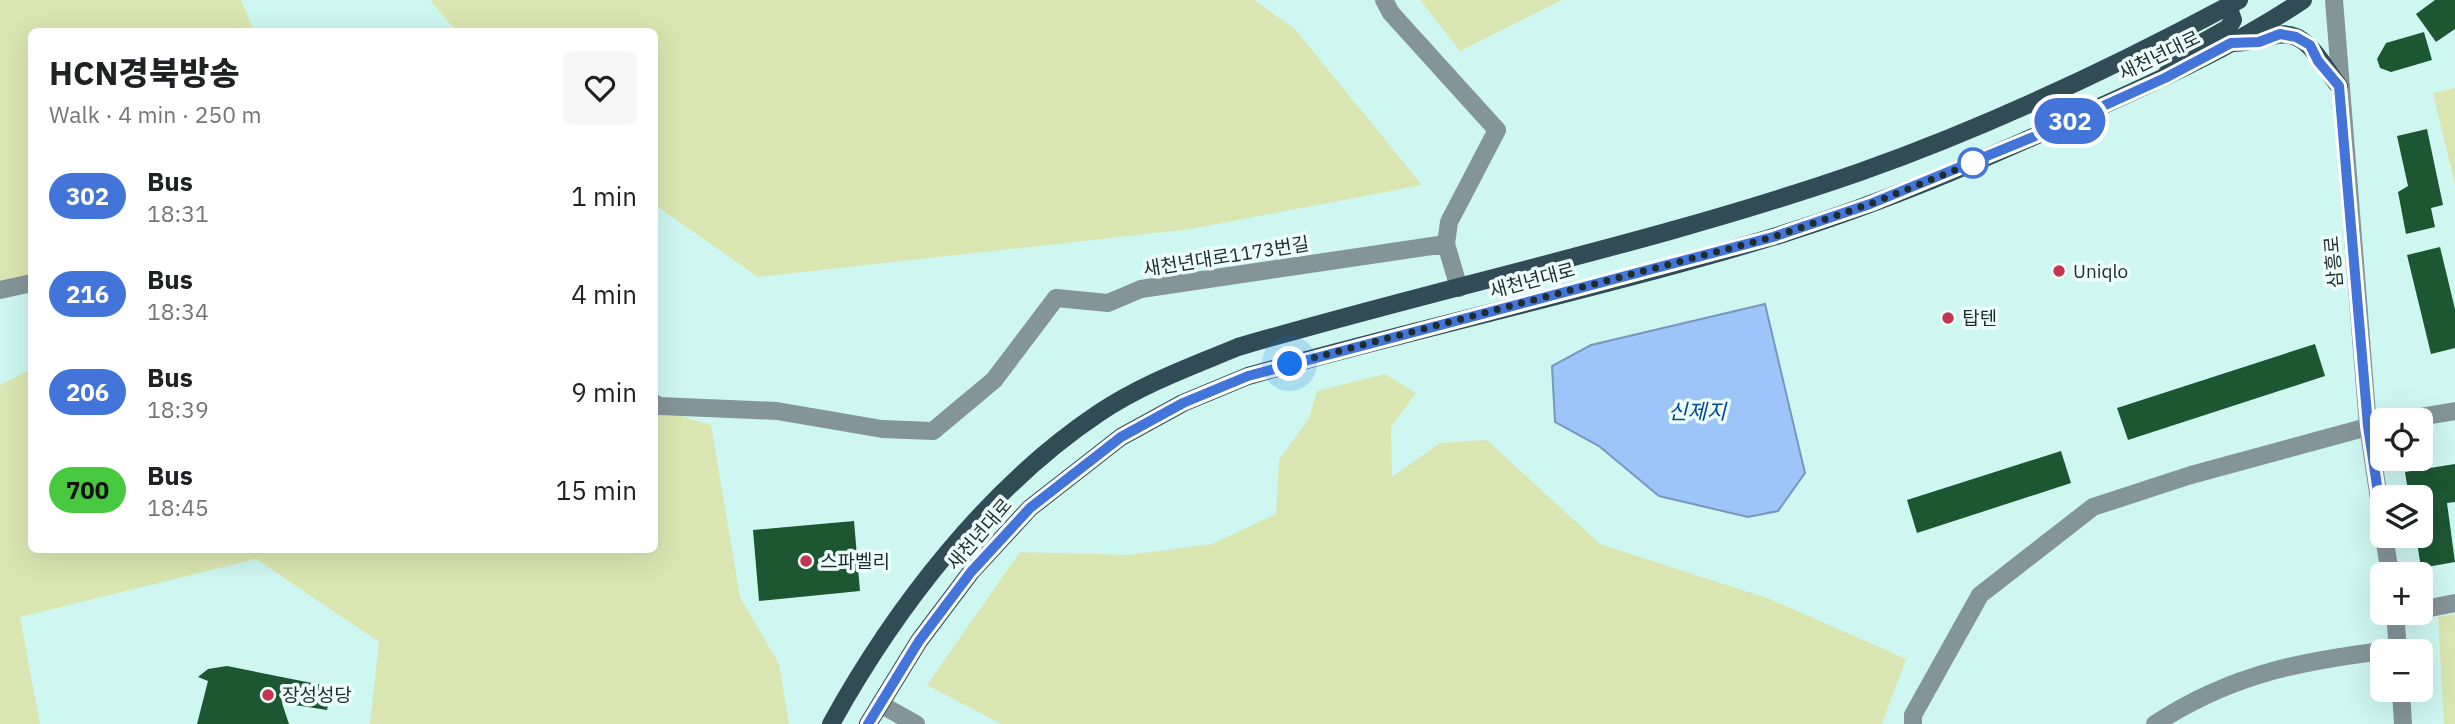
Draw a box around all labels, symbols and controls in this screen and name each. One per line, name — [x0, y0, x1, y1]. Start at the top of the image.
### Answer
street label: 새천년대로 — [2114, 25, 2204, 85]
text: HCN경북방송 — [49, 51, 240, 94]
button: heart — [563, 51, 637, 125]
line badge: 302 — [2030, 98, 2110, 144]
text: Walk · 4 min · 250 m — [49, 99, 262, 129]
text: 302 — [2048, 105, 2092, 137]
unlabelled marker — [1958, 148, 1988, 178]
text: Bus — [147, 164, 193, 198]
text: 1 min — [571, 179, 637, 213]
text: 302 — [66, 180, 109, 212]
text: 18:31 — [147, 198, 209, 228]
street label: 새천년대로1173번길 — [1141, 231, 1311, 281]
street label: 삼흥로 — [2319, 235, 2347, 289]
street label: 새천년대로 — [1487, 257, 1577, 303]
place label: Uniqlo — [2073, 259, 2128, 283]
text: Bus — [147, 262, 193, 296]
marker: Uniqlo — [2051, 263, 2067, 279]
text: 4 min — [571, 277, 637, 311]
text: 216 — [66, 278, 109, 310]
text: 18:34 — [147, 296, 209, 326]
place label: 탑텐 — [1962, 306, 1997, 330]
marker: 탑텐 — [1940, 310, 1956, 326]
your location — [1272, 346, 1307, 381]
text: Bus — [147, 360, 193, 394]
text: 9 min — [571, 375, 637, 409]
text: 206 — [66, 376, 109, 408]
text: 18:39 — [147, 394, 209, 424]
water label: 신제지 — [1668, 397, 1728, 425]
map controls — [2370, 408, 2433, 702]
button: locate — [2370, 408, 2433, 471]
text: Bus — [147, 458, 193, 492]
text: 15 min — [556, 473, 637, 507]
text: 700 — [66, 474, 109, 506]
button: layers — [2370, 485, 2433, 548]
text: 18:45 — [147, 492, 209, 522]
street label: 새천년대로 — [941, 493, 1017, 575]
place label: 스파벨리 — [820, 549, 890, 573]
marker: 스파벨리 — [798, 553, 814, 569]
button: + — [2370, 562, 2433, 625]
button: − — [2370, 639, 2433, 702]
place label: 장성성당 — [282, 683, 352, 707]
marker: 장성성당 — [260, 687, 276, 703]

